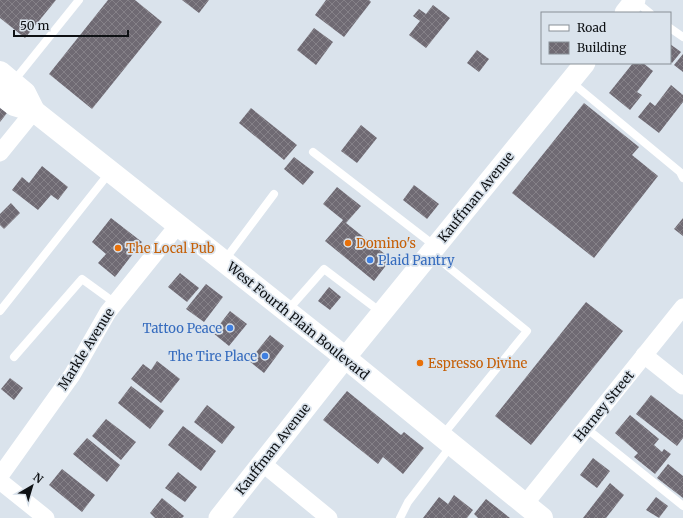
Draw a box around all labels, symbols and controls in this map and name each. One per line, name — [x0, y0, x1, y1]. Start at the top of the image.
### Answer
scale bar — [14, 12, 128, 38]
legend — [541, 12, 671, 64]
text: 50 m — [20, 18, 49, 33]
text: Road — [577, 20, 606, 35]
text: Building — [577, 40, 627, 55]
street label: Kauffman Avenue — [434, 148, 518, 246]
place label: Domino's — [356, 235, 416, 252]
marker: Domino's — [343, 238, 353, 248]
place label: The Local Pub — [126, 240, 215, 257]
marker: The Local Pub — [113, 243, 123, 253]
place label: Plaid Pantry — [378, 252, 455, 269]
marker: Plaid Pantry — [365, 255, 375, 265]
street label: West Fourth Plain Boulevard — [223, 258, 373, 384]
street label: Markle Avenue — [54, 305, 118, 393]
place label: Tattoo Peace — [143, 320, 222, 337]
marker: Tattoo Peace — [225, 323, 235, 333]
place label: The Tire Place — [168, 348, 257, 365]
marker: The Tire Place — [260, 351, 270, 361]
place label: Espresso Divine — [428, 355, 528, 372]
marker: Espresso Divine — [415, 358, 425, 368]
street label: Harney Street — [570, 367, 638, 445]
street label: Kauffman Avenue — [232, 400, 314, 498]
north arrow — [12, 466, 52, 506]
text: N — [30, 470, 46, 486]

